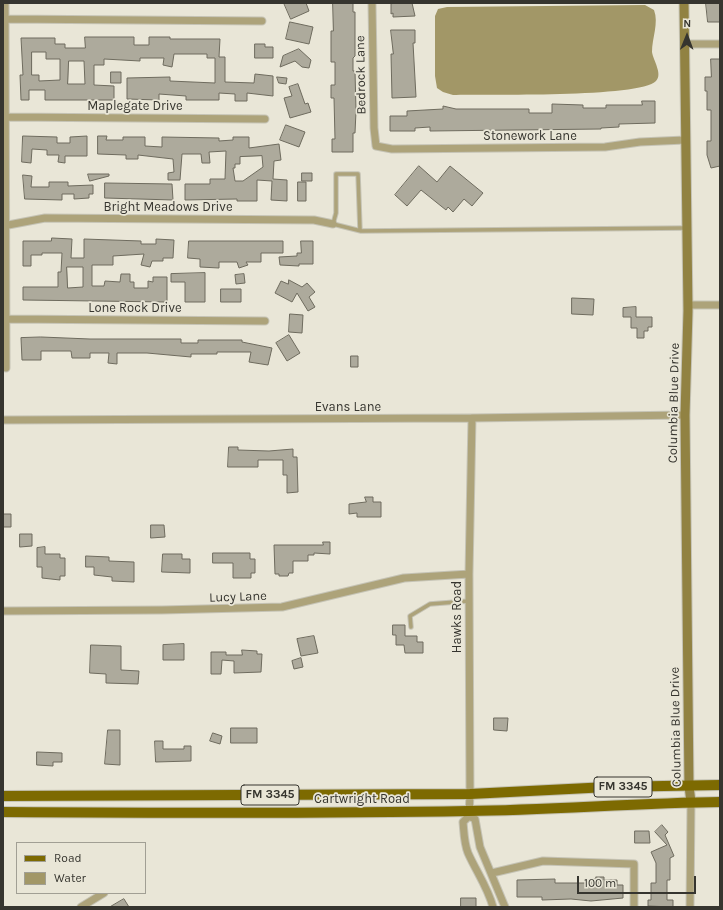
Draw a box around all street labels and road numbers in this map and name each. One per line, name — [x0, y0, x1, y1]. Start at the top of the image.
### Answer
street label: Bedrock Lane — [353, 35, 369, 115]
street label: Maplegate Drive — [87, 98, 183, 114]
street label: Stonework Lane — [483, 128, 577, 144]
street label: Bright Meadows Drive — [103, 199, 233, 215]
street label: Lone Rock Drive — [88, 300, 182, 316]
street label: Columbia Blue Drive — [665, 343, 683, 463]
street label: Evans Lane — [315, 399, 381, 415]
street label: Hawks Road — [449, 581, 465, 653]
street label: Lucy Lane — [209, 588, 267, 606]
street label: Columbia Blue Drive — [667, 667, 685, 787]
road number: FM 3345 — [594, 777, 652, 797]
road number: FM 3345 — [241, 785, 299, 805]
street label: Cartwright Road — [314, 791, 410, 807]

